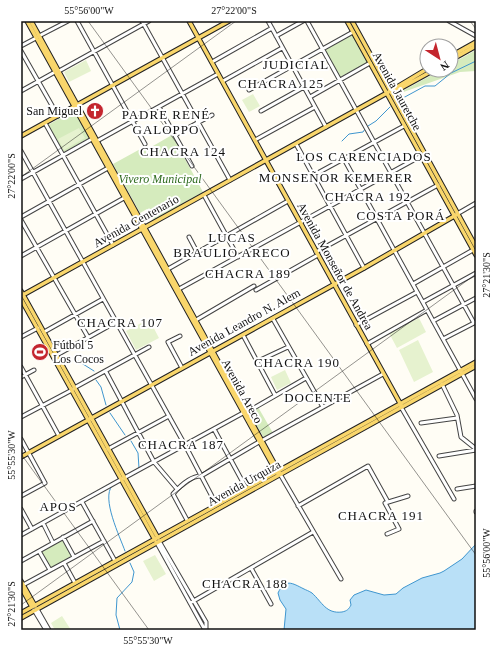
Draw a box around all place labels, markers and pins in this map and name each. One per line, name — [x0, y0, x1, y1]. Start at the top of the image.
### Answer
church icon: San Miguel — [85, 101, 105, 121]
place label: San Miguel — [26, 104, 83, 118]
place label: Fútbol 5 Los Cocos — [53, 338, 104, 366]
sports icon: Fútbol 5 Los Cocos — [30, 342, 50, 362]

